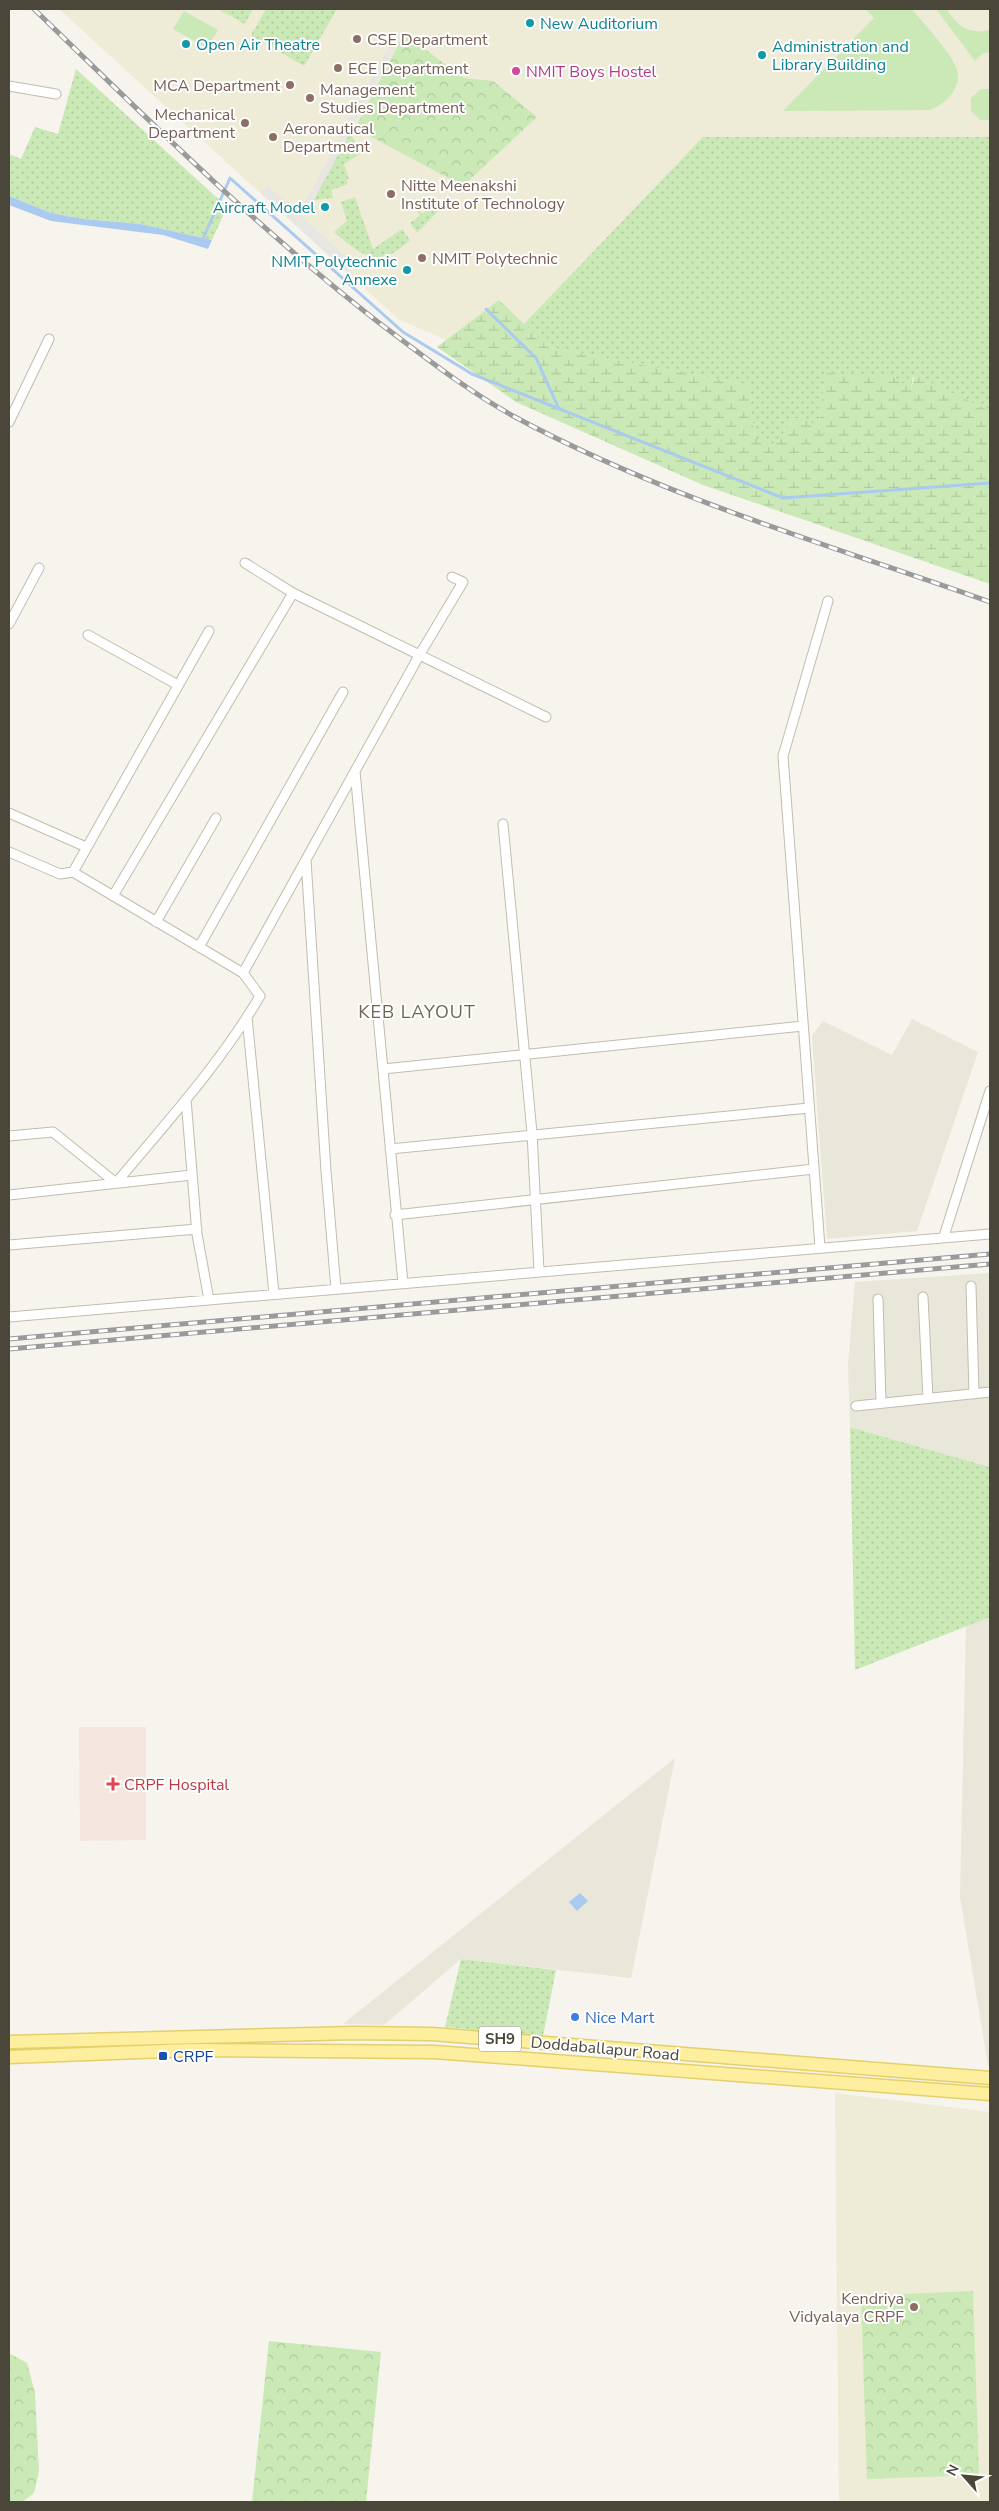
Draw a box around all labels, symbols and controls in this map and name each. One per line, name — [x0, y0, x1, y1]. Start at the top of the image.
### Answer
place label: New Auditorium — [540, 13, 658, 35]
marker: New Auditorium — [524, 17, 536, 29]
place label: CSE Department — [367, 29, 488, 51]
marker: CSE Department — [351, 33, 363, 45]
place label: Open Air Theatre — [196, 34, 320, 56]
place label: Administration and Library Building — [772, 36, 909, 76]
marker: Open Air Theatre — [180, 38, 192, 50]
marker: Administration and Library Building — [756, 49, 768, 61]
place label: ECE Department — [348, 58, 469, 80]
place label: NMIT Boys Hostel — [526, 61, 657, 83]
marker: ECE Department — [332, 62, 344, 74]
marker: NMIT Boys Hostel — [510, 65, 522, 77]
place label: MCA Department — [153, 75, 280, 97]
marker: MCA Department — [284, 79, 296, 91]
place label: Management Studies Department — [320, 79, 465, 119]
marker: Management Studies Department — [304, 92, 316, 104]
place label: Mechanical Department — [148, 104, 235, 144]
marker: Mechanical Department — [239, 117, 251, 129]
place label: Aeronautical Department — [283, 118, 374, 158]
marker: Aeronautical Department — [267, 131, 279, 143]
place label: Nitte Meenakshi Institute of Technology — [401, 175, 565, 215]
marker: Nitte Meenakshi Institute of Technology — [385, 188, 397, 200]
place label: Aircraft Model — [213, 197, 315, 219]
marker: Aircraft Model — [319, 201, 331, 213]
place label: NMIT Polytechnic — [432, 248, 558, 270]
place label: NMIT Polytechnic Annexe — [271, 251, 398, 291]
marker: NMIT Polytechnic — [416, 252, 428, 264]
marker: NMIT Polytechnic Annexe — [401, 264, 413, 276]
district label: KEB LAYOUT — [358, 1000, 476, 1024]
place label: CRPF Hospital — [124, 1774, 229, 1796]
marker: CRPF Hospital — [106, 1777, 120, 1791]
place label: Nice Mart — [585, 2007, 655, 2029]
marker: Nice Mart — [569, 2011, 581, 2023]
road number: SH9 — [479, 2026, 521, 2052]
street label: Doddaballapur Road — [530, 2032, 680, 2066]
place label: CRPF — [173, 2046, 214, 2068]
marker: CRPF — [157, 2050, 169, 2062]
place label: Kendriya Vidyalaya CRPF — [788, 2288, 904, 2328]
marker: Kendriya Vidyalaya CRPF — [908, 2301, 920, 2313]
north arrow — [939, 2451, 989, 2501]
text: N — [942, 2461, 964, 2479]

